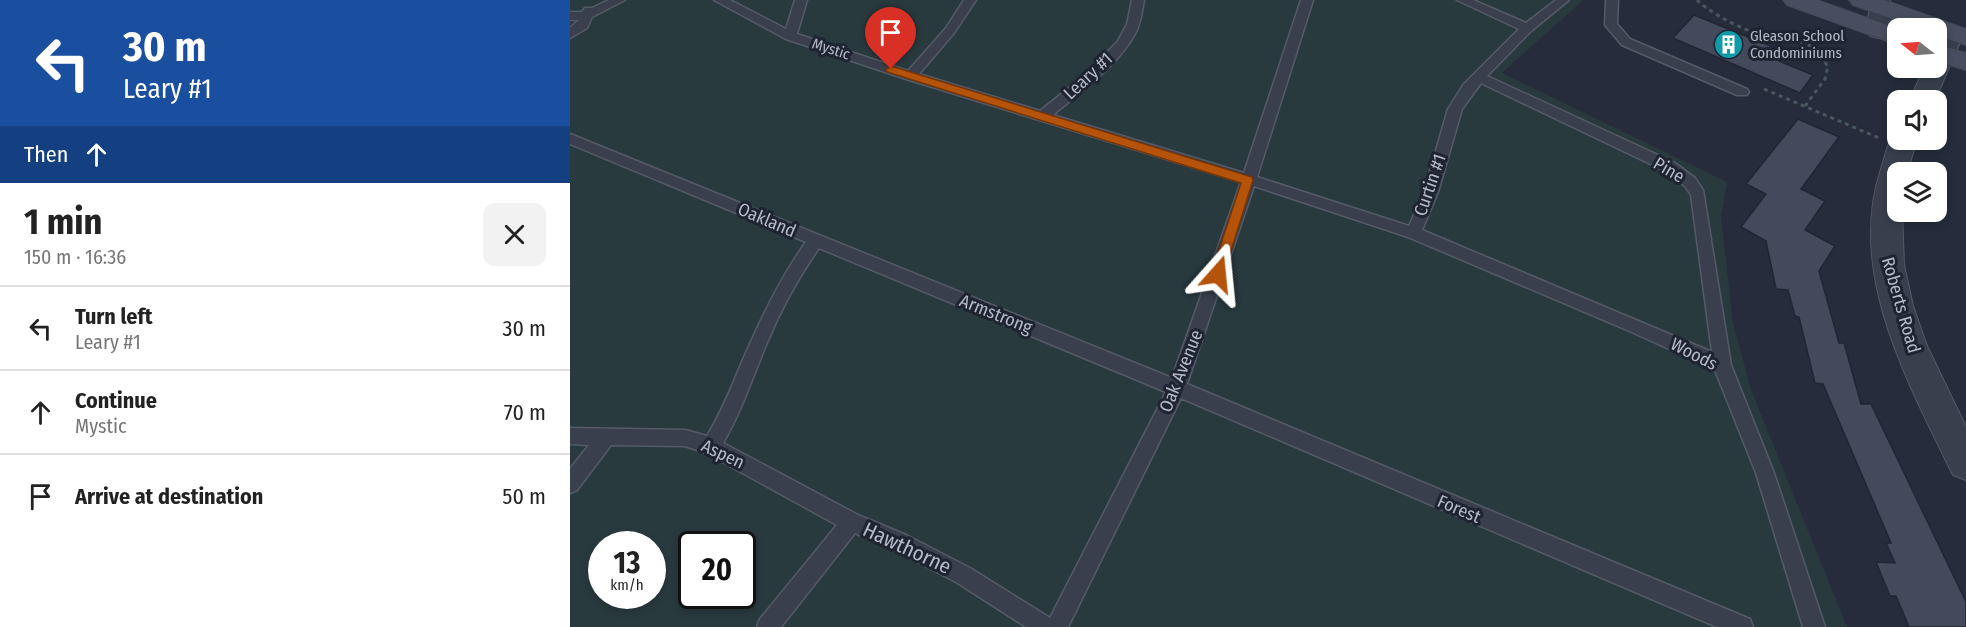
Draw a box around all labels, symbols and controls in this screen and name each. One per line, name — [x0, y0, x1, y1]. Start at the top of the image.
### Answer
pin — [865, 7, 916, 69]
icon: arrive — [874, 16, 907, 49]
north arrow — [1887, 18, 1947, 78]
map controls — [1887, 18, 1947, 222]
text: 30 m — [123, 22, 207, 72]
icon: left — [24, 24, 102, 102]
place label: Gleason School Condominiums — [1750, 27, 1844, 62]
building icon: Gleason School Condominiums — [1713, 29, 1745, 61]
street label: Mystic — [810, 34, 853, 64]
street label: Leary #1 — [1059, 48, 1117, 104]
text: Leary #1 — [123, 73, 212, 105]
button: sound — [1887, 90, 1947, 150]
icon: ahead — [80, 138, 113, 171]
text: Then — [24, 141, 68, 168]
street label: Curtin #1 — [1409, 151, 1451, 219]
street label: Pine — [1650, 152, 1689, 188]
button: layers — [1887, 162, 1947, 222]
street label: Oakland — [735, 198, 799, 242]
text: 1 min — [24, 200, 102, 244]
button: close — [483, 203, 546, 266]
position arrow — [1186, 242, 1250, 306]
text: 150 m · 16:36 — [24, 245, 126, 269]
street label: Roberts Road — [1877, 254, 1925, 356]
street label: Armstrong — [956, 289, 1036, 339]
text: Turn left — [75, 303, 153, 330]
icon: left — [24, 312, 57, 345]
text: 30 m — [503, 315, 546, 342]
street label: Oak Avenue — [1155, 327, 1207, 415]
text: Leary #1 — [75, 330, 141, 354]
street label: Woods — [1667, 333, 1721, 375]
text: Continue — [75, 387, 157, 414]
icon: ahead — [24, 396, 57, 429]
text: 70 m — [504, 399, 546, 426]
text: Mystic — [75, 414, 127, 438]
street label: Aspen — [698, 434, 748, 474]
icon: arrive — [24, 480, 57, 513]
text: Arrive at destination — [75, 483, 263, 510]
text: 50 m — [502, 483, 546, 510]
street label: Forest — [1434, 490, 1484, 528]
street label: Hawthorne — [859, 516, 955, 580]
speed limit sign: 20 — [678, 531, 756, 609]
text: 13 — [614, 545, 640, 581]
text: km/h — [610, 576, 644, 594]

